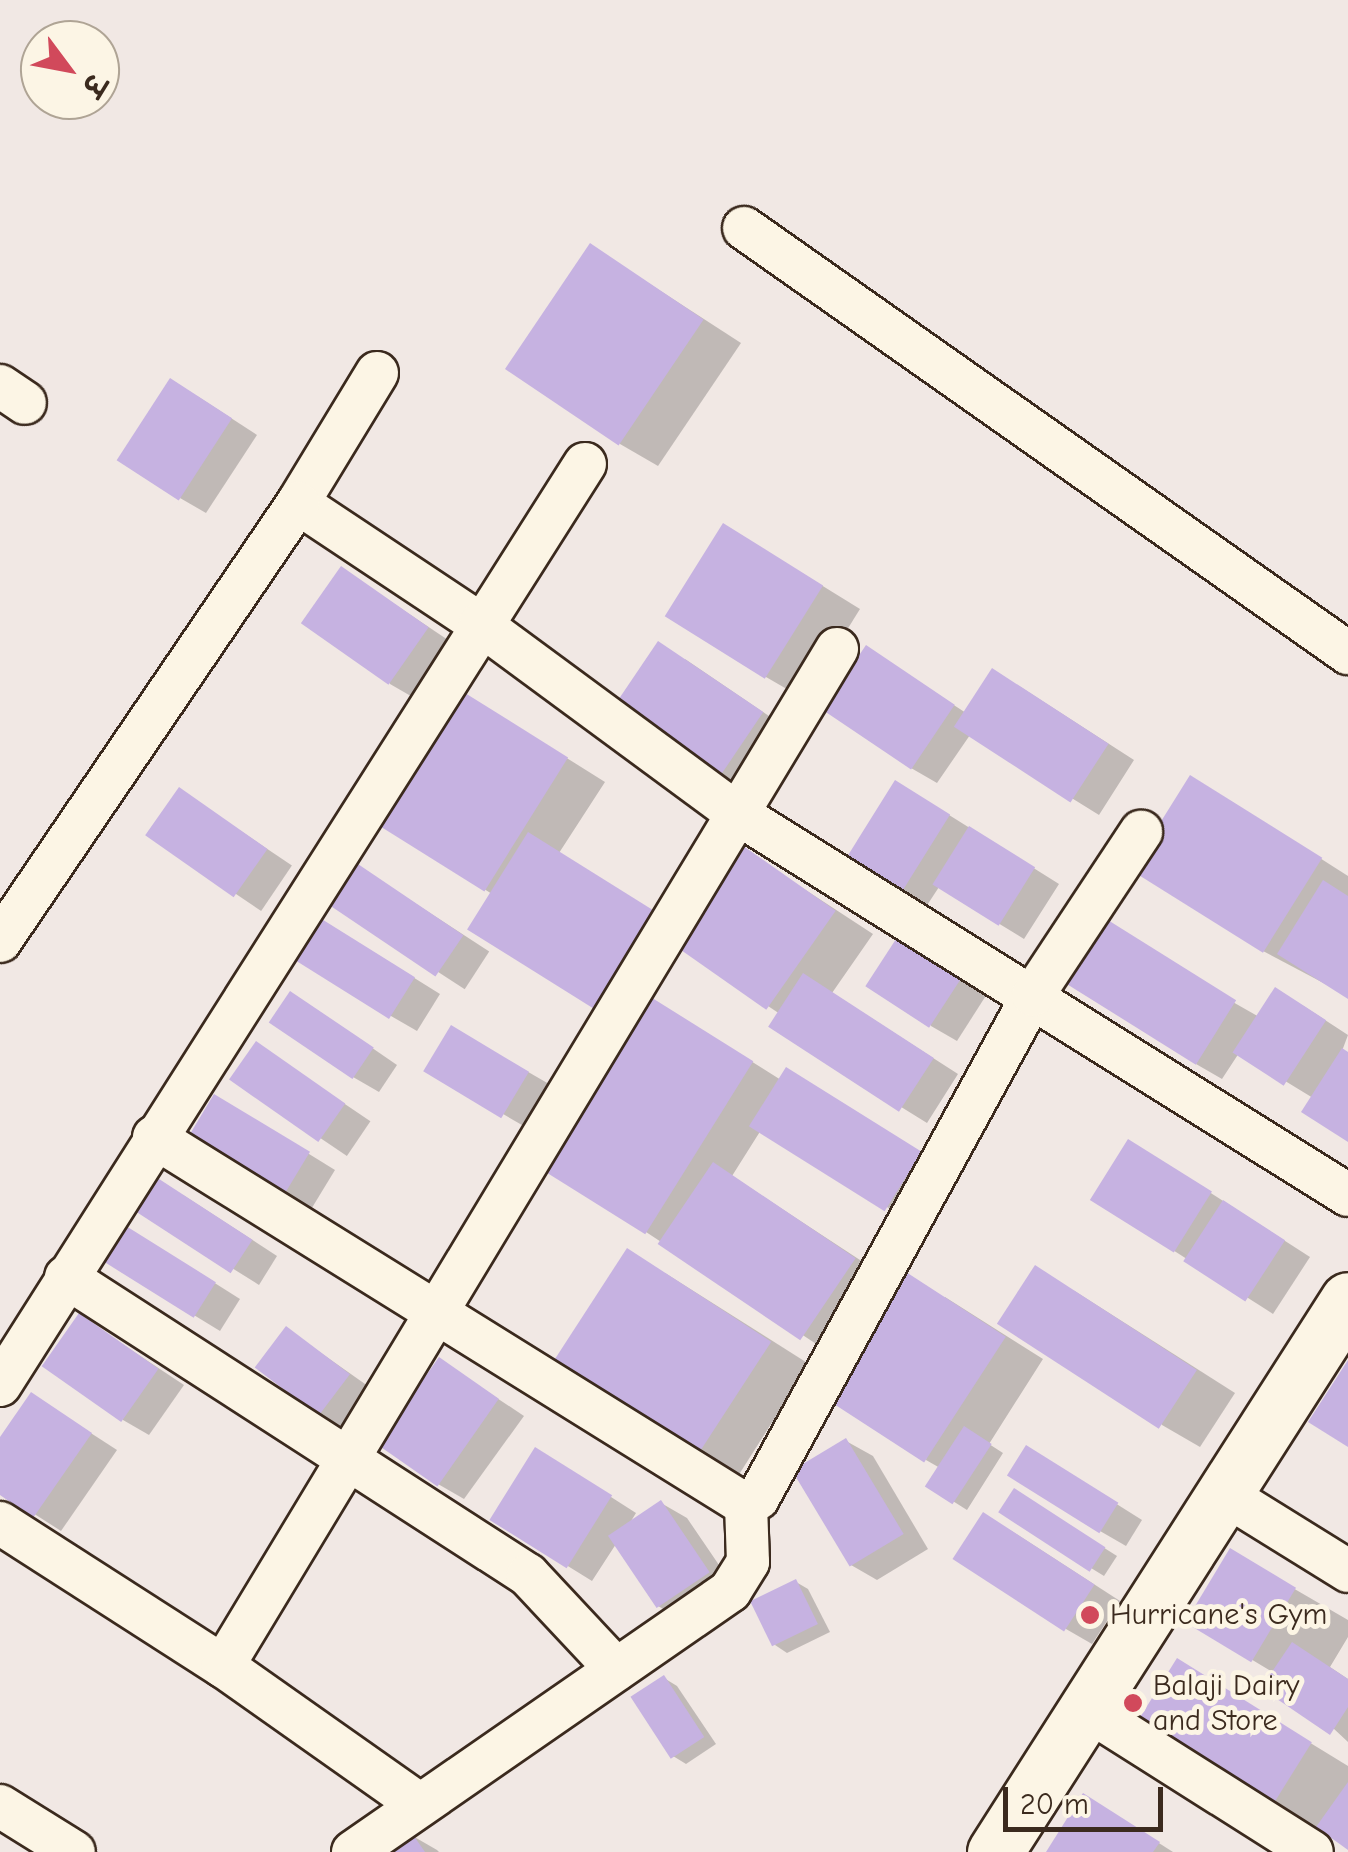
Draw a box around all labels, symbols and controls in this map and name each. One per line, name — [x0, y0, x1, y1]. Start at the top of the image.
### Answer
north arrow — [20, 20, 120, 120]
text: उ — [75, 68, 112, 101]
place label: Hurricane's Gym — [1110, 1597, 1327, 1633]
marker: Hurricane's Gym — [1079, 1604, 1101, 1626]
place label: Balaji Dairy and Store — [1153, 1668, 1300, 1738]
marker: Balaji Dairy and Store — [1122, 1692, 1144, 1714]
scale bar — [1008, 1767, 1168, 1829]
text: 20 m — [1020, 1787, 1089, 1822]

